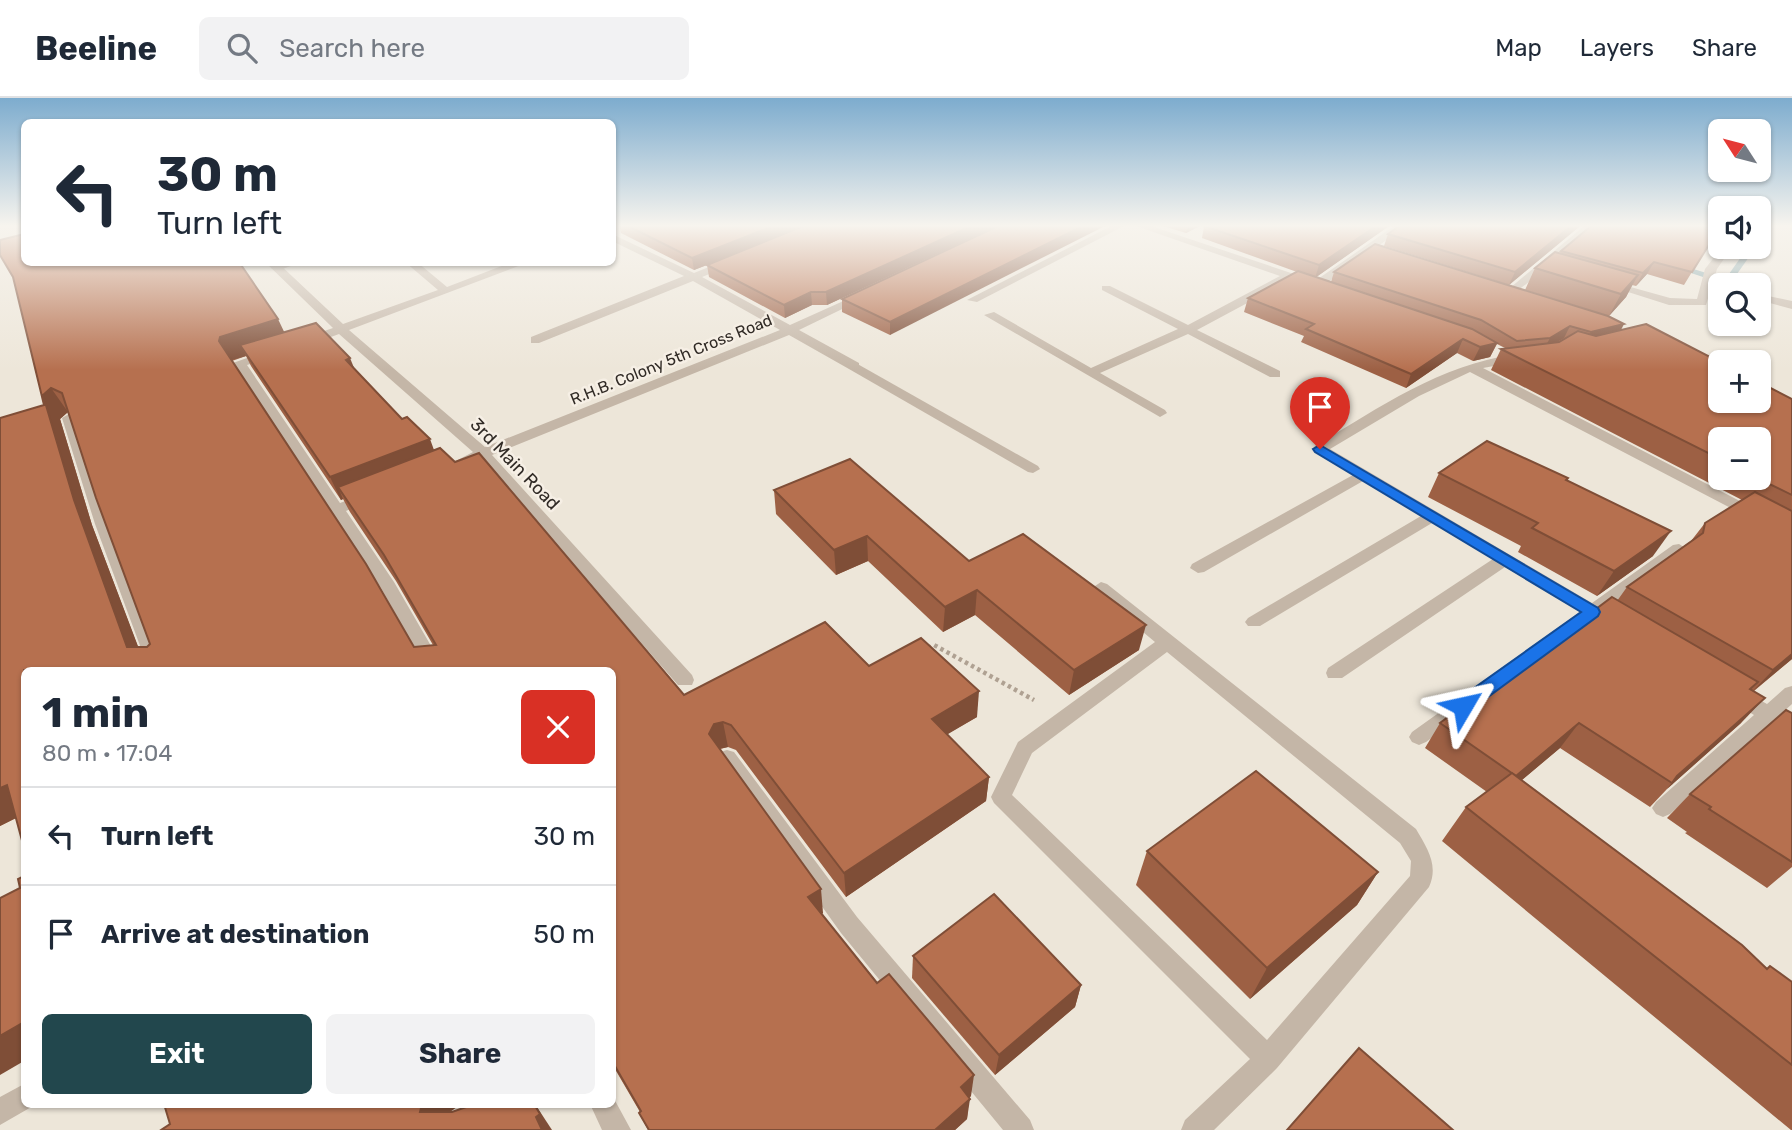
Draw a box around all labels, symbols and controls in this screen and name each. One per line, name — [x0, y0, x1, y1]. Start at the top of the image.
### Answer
search box — [199, 17, 689, 80]
text: Beeline — [35, 29, 157, 68]
icon: search — [223, 29, 261, 67]
text: Search here — [279, 33, 425, 64]
text: Map — [1495, 34, 1542, 62]
text: Layers — [1580, 34, 1654, 62]
text: Share — [1692, 34, 1757, 62]
north arrow — [1708, 119, 1771, 182]
map controls — [1708, 119, 1771, 490]
text: 30 m — [157, 145, 278, 203]
icon: left — [42, 147, 133, 238]
button: sound — [1708, 196, 1771, 259]
text: Turn left — [157, 204, 282, 242]
button: search — [1708, 273, 1771, 336]
street label: R.H.B. Colony 5th Cross Road — [567, 310, 775, 409]
button: + — [1708, 350, 1771, 413]
pin — [1290, 377, 1350, 449]
icon: arrive — [1301, 388, 1339, 426]
street label: 3rd Main Road — [466, 414, 564, 514]
button: − — [1708, 427, 1771, 490]
position arrow — [1426, 669, 1500, 743]
text: 1 min — [42, 688, 149, 738]
button: close — [521, 690, 595, 764]
text: 80 m · 17:04 — [42, 739, 173, 767]
icon: left — [42, 817, 80, 855]
text: Turn left — [101, 821, 213, 852]
text: 30 m — [533, 821, 595, 852]
icon: arrive — [42, 915, 80, 953]
text: Arrive at destination — [101, 919, 369, 950]
text: 50 m — [534, 919, 595, 950]
button: Exit — [42, 1014, 312, 1094]
button: Share — [326, 1014, 595, 1094]

